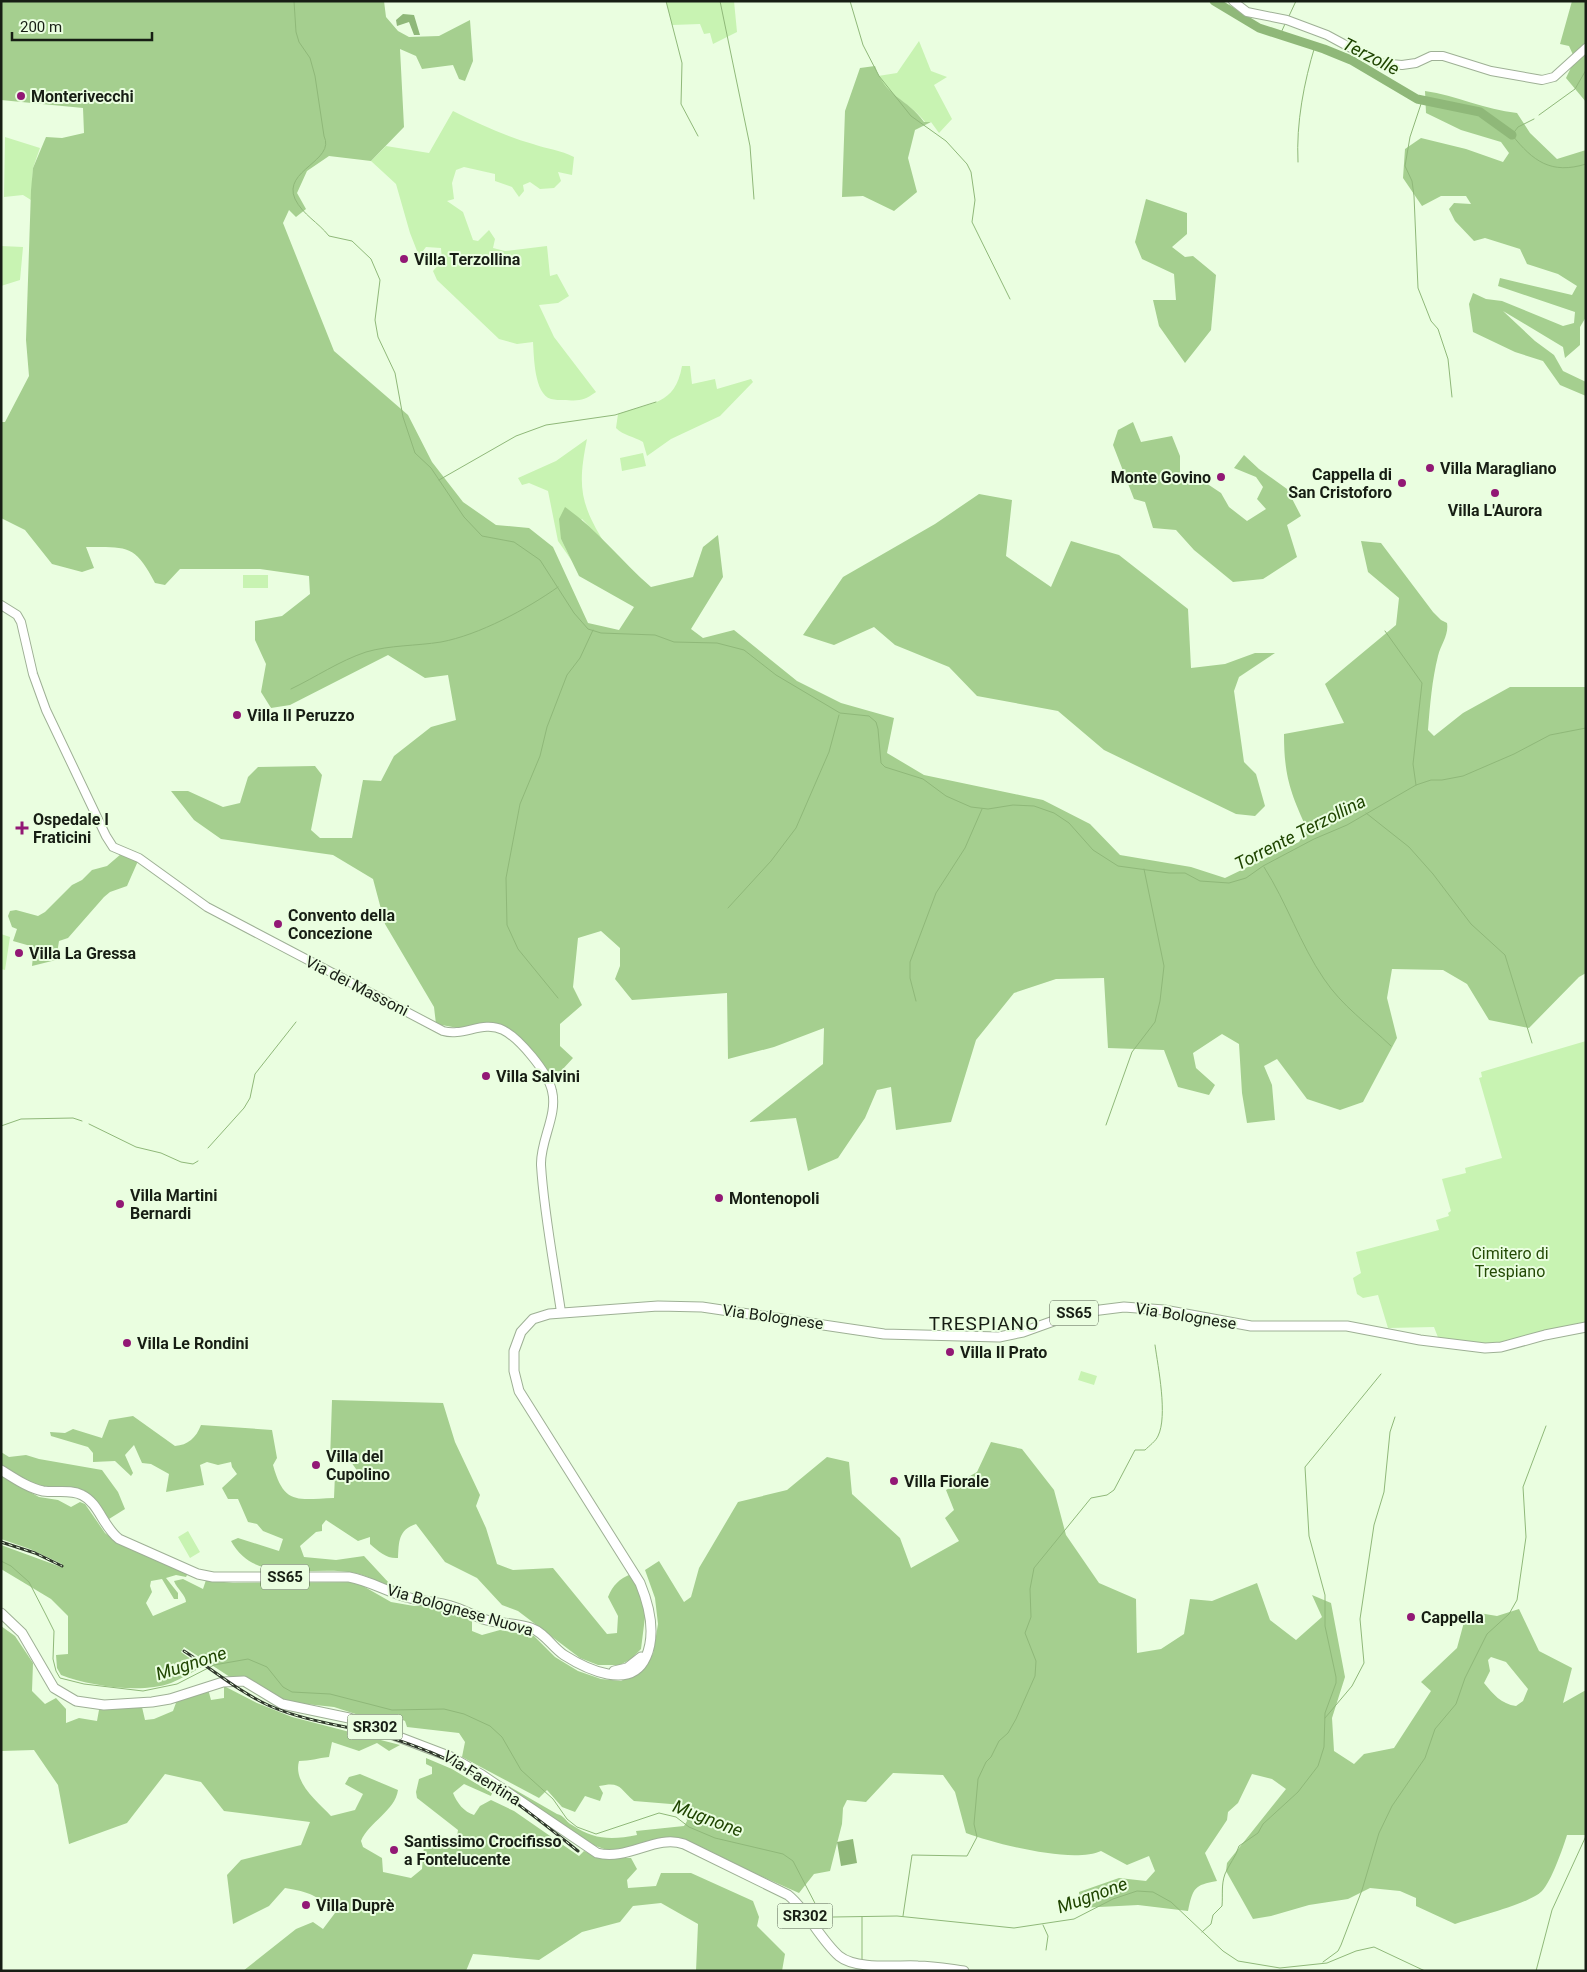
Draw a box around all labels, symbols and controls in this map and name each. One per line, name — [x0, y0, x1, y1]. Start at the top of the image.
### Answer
scale bar — [12, 10, 152, 42]
text: 200 m — [20, 18, 62, 36]
water label: Terzolle — [1339, 33, 1403, 79]
place label: Monterivecchi — [31, 87, 134, 106]
marker: Monterivecchi — [15, 90, 27, 102]
place label: Villa Terzollina — [414, 250, 521, 269]
marker: Villa Terzollina — [398, 253, 410, 265]
place label: Villa Maragliano — [1440, 459, 1557, 478]
marker: Villa Maragliano — [1424, 462, 1436, 474]
place label: Cappella di San Cristoforo — [1288, 465, 1392, 502]
place label: Monte Govino — [1111, 468, 1211, 487]
marker: Monte Govino — [1215, 471, 1227, 483]
marker: Cappella di San Cristoforo — [1396, 477, 1408, 489]
marker: Villa L'Aurora — [1489, 487, 1501, 499]
place label: Villa L'Aurora — [1448, 501, 1543, 520]
place label: Villa Il Peruzzo — [247, 706, 354, 725]
marker: Villa Il Peruzzo — [231, 709, 243, 721]
water label: Torrente Terzollina — [1231, 790, 1369, 874]
place label: Ospedale I Fraticini — [33, 810, 109, 847]
marker: Ospedale I Fraticini — [15, 821, 29, 835]
place label: Convento della Concezione — [288, 906, 395, 943]
marker: Convento della Concezione — [272, 918, 284, 930]
place label: Villa La Gressa — [29, 944, 137, 963]
marker: Villa La Gressa — [13, 947, 25, 959]
street label: Via dei Massoni — [302, 952, 412, 1020]
place label: Villa Salvini — [496, 1067, 580, 1086]
marker: Villa Salvini — [480, 1070, 492, 1082]
place label: Villa Martini Bernardi — [130, 1186, 217, 1223]
place label: Montenopoli — [729, 1189, 820, 1208]
marker: Montenopoli — [713, 1192, 725, 1204]
marker: Villa Martini Bernardi — [114, 1198, 126, 1210]
park label: Cimitero di Trespiano — [1471, 1244, 1549, 1281]
street label: Via Bolognese — [1134, 1299, 1238, 1333]
road number: SS65 — [1050, 1300, 1098, 1326]
street label: Via Bolognese — [721, 1301, 825, 1333]
district label: TRESPIANO — [929, 1312, 1039, 1335]
place label: Villa Le Rondini — [137, 1334, 249, 1353]
marker: Villa Le Rondini — [121, 1337, 133, 1349]
place label: Villa Il Prato — [960, 1343, 1047, 1362]
marker: Villa Il Prato — [944, 1346, 956, 1358]
place label: Villa del Cupolino — [326, 1447, 390, 1484]
marker: Villa del Cupolino — [310, 1459, 322, 1471]
place label: Villa Fiorale — [904, 1472, 989, 1491]
marker: Villa Fiorale — [888, 1475, 900, 1487]
road number: SS65 — [261, 1564, 309, 1590]
street label: Via Bolognese Nuova — [385, 1580, 535, 1640]
place label: Cappella — [1421, 1608, 1484, 1627]
marker: Cappella — [1405, 1611, 1417, 1623]
water label: Mugnone — [153, 1642, 229, 1684]
road number: SR302 — [348, 1714, 402, 1740]
street label: Via Faentina — [440, 1747, 524, 1809]
water label: Mugnone — [670, 1795, 746, 1841]
place label: Santissimo Crocifisso a Fontelucente — [404, 1832, 562, 1869]
marker: Santissimo Crocifisso a Fontelucente — [388, 1844, 400, 1856]
water label: Mugnone — [1054, 1873, 1130, 1917]
place label: Villa Duprè — [316, 1896, 395, 1915]
marker: Villa Duprè — [300, 1899, 312, 1911]
road number: SR302 — [778, 1904, 832, 1928]

